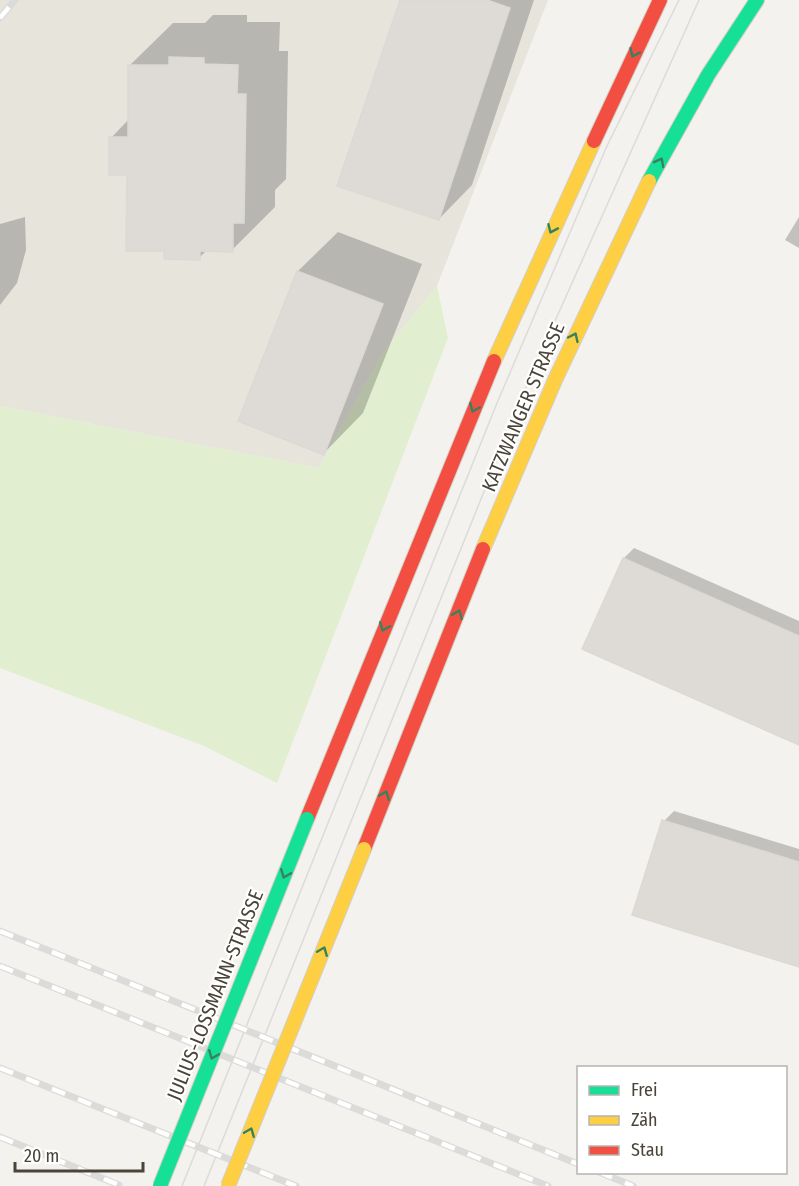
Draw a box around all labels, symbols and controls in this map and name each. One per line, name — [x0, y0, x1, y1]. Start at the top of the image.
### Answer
one-way arrow — [630, 46, 642, 57]
one-way arrow — [653, 158, 664, 168]
one-way arrow — [547, 223, 559, 234]
street label: KATZWANGER STRASSE — [476, 319, 570, 495]
one-way arrow — [567, 333, 579, 344]
one-way arrow — [469, 402, 481, 413]
one-way arrow — [451, 609, 463, 620]
one-way arrow — [379, 621, 391, 632]
one-way arrow — [378, 790, 390, 801]
one-way arrow — [280, 867, 292, 878]
street label: JULIUS-LOSSMANN-STRASSE — [162, 886, 268, 1104]
one-way arrow — [316, 946, 328, 957]
one-way arrow — [208, 1048, 220, 1059]
legend — [577, 1066, 787, 1174]
text: Frei — [631, 1079, 657, 1101]
text: Zäh — [631, 1109, 658, 1131]
one-way arrow — [243, 1127, 255, 1138]
scale bar — [15, 1135, 142, 1173]
text: Stau — [631, 1139, 664, 1161]
text: 20 m — [24, 1145, 59, 1167]

